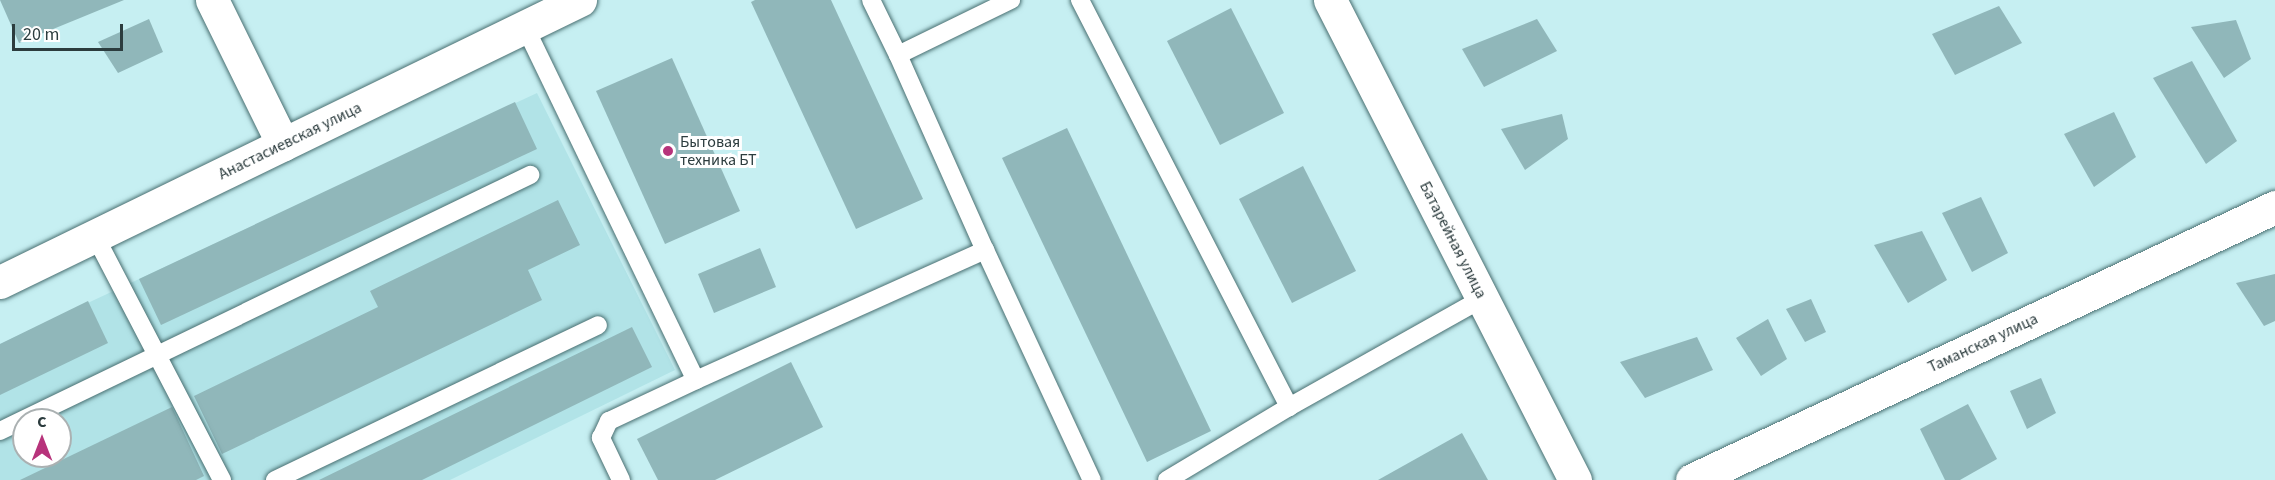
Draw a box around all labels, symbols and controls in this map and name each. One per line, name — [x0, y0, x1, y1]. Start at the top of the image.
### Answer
scale bar — [15, 12, 126, 50]
text: 20 m — [23, 22, 59, 47]
street label: Анастасиевская улица — [215, 98, 365, 184]
place label: Бытовая техника БТ — [680, 132, 757, 170]
marker: Бытовая техника БТ — [661, 144, 675, 158]
street label: Батарейная улица — [1415, 178, 1491, 302]
street label: Таманская улица — [1925, 309, 2041, 377]
north arrow — [12, 408, 72, 468]
text: С — [37, 411, 47, 433]

